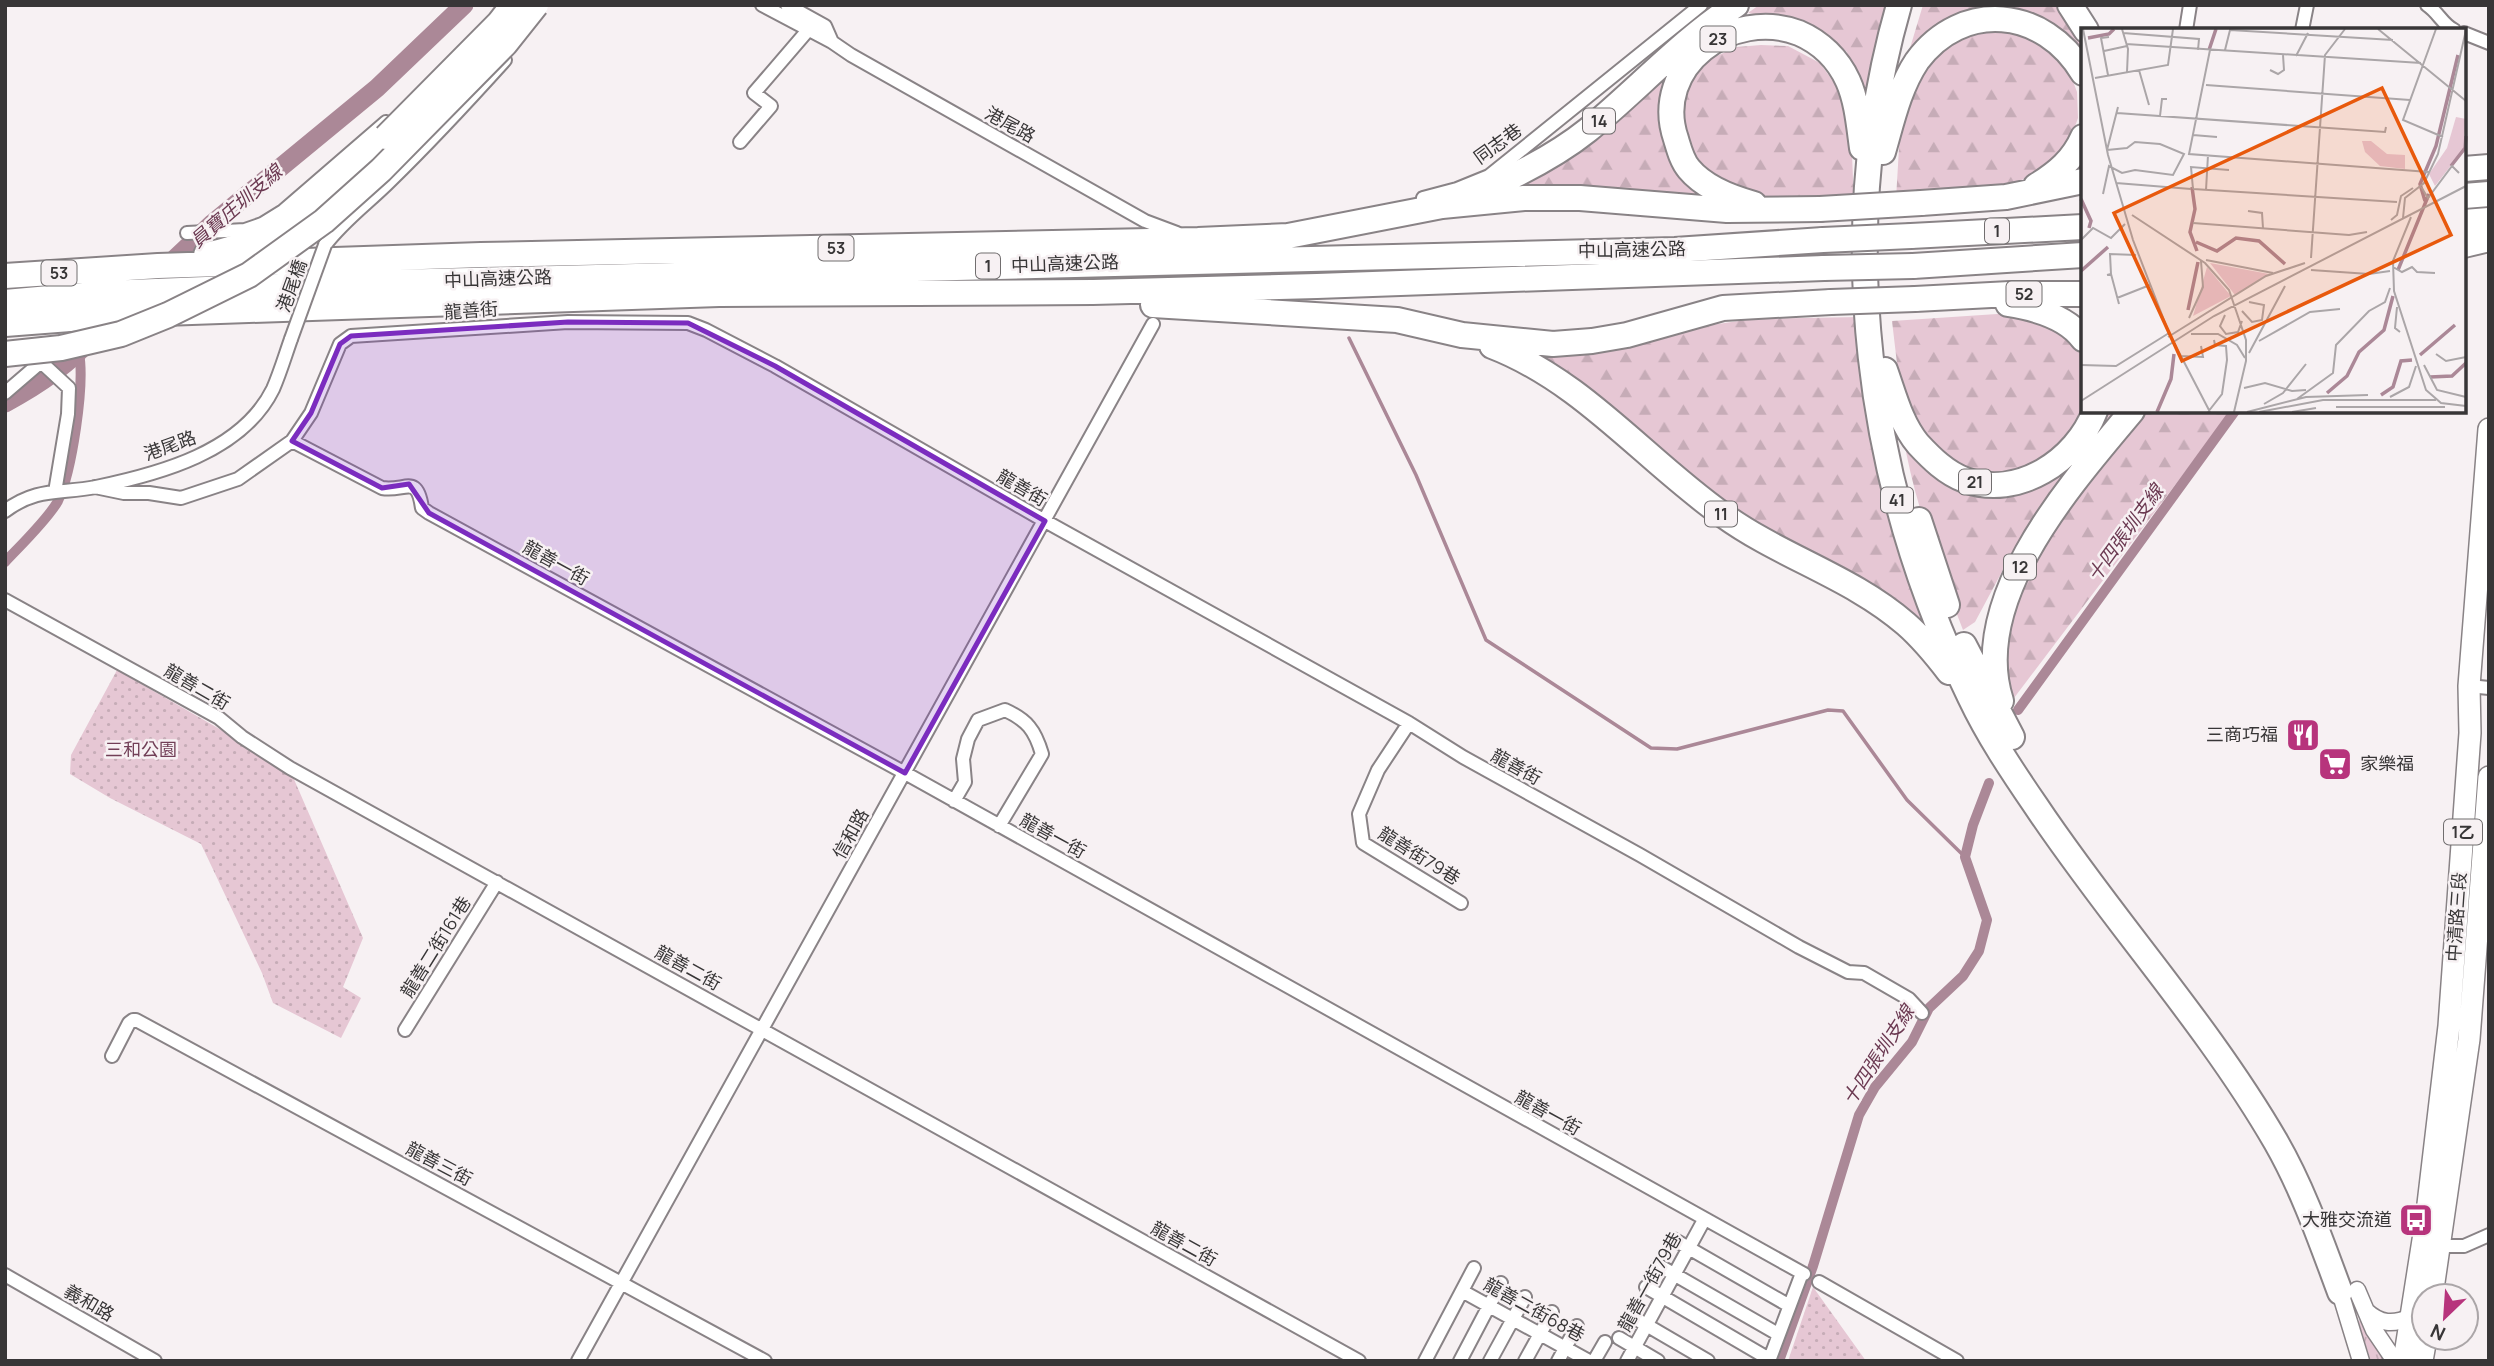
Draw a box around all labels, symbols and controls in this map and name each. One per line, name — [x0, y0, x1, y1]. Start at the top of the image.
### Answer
road number: 23 — [1700, 26, 1736, 52]
inset map — [2081, 28, 2466, 413]
street label: 港尾路 — [981, 101, 1040, 148]
road number: 14 — [1583, 108, 1615, 134]
street label: 同志巷 — [1469, 118, 1526, 169]
water label: 員寶庄圳支線 — [184, 157, 289, 253]
road number: 1 — [1985, 218, 2009, 244]
road number: 53 — [818, 236, 854, 260]
street label: 中山高速公路 — [1578, 236, 1686, 262]
street label: 中山高速公路 — [1011, 249, 1119, 277]
road number: 1 — [976, 254, 1000, 278]
street label: 港尾橋 — [271, 256, 312, 315]
road number: 53 — [42, 260, 76, 286]
street label: 中山高速公路 — [444, 264, 552, 292]
road number: 52 — [2007, 282, 2042, 306]
street label: 龍善街 — [443, 296, 499, 324]
street label: 港尾路 — [140, 425, 199, 466]
street label: 龍善街 — [993, 463, 1052, 511]
road number: 21 — [1959, 470, 1991, 495]
water label: 十四張圳支線 — [2081, 478, 2170, 587]
road number: 41 — [1881, 488, 1913, 512]
road number: 11 — [1705, 502, 1737, 526]
street label: 龍善一街 — [519, 534, 594, 590]
road number: 12 — [2004, 554, 2036, 580]
street label: 龍善二街 — [160, 658, 235, 715]
restaurant icon: 三商巧福 — [2284, 716, 2322, 754]
place label: 三商巧福 — [2206, 722, 2278, 746]
park label: 三和公園 — [105, 737, 177, 761]
street label: 龍善街 — [1487, 743, 1546, 790]
supermarket icon: 家樂福 — [2316, 745, 2354, 783]
place label: 家樂福 — [2360, 751, 2414, 775]
street label: 信和路 — [827, 804, 874, 863]
street label: 龍善一街 — [1016, 807, 1091, 863]
road number: 1乙 — [2444, 820, 2482, 845]
street label: 龍善街79巷 — [1374, 821, 1465, 890]
street label: 中清路三段 — [2441, 871, 2471, 963]
street label: 龍善二街161巷 — [395, 891, 476, 1002]
street label: 龍善二街 — [651, 939, 726, 995]
water label: 十四張圳支線 — [1836, 998, 1921, 1110]
street label: 龍善一街 — [1511, 1084, 1586, 1140]
street label: 龍善三街 — [402, 1136, 477, 1191]
bus stop icon: 大雅交流道 — [2397, 1201, 2435, 1239]
place label: 大雅交流道 — [2302, 1207, 2392, 1231]
street label: 龍善二街 — [1147, 1215, 1222, 1271]
street label: 龍善一街79巷 — [1612, 1227, 1686, 1336]
street label: 龍善二街68巷 — [1480, 1272, 1589, 1347]
street label: 義和路 — [60, 1278, 119, 1326]
north arrow — [2410, 1282, 2480, 1352]
text: N — [2426, 1318, 2449, 1347]

